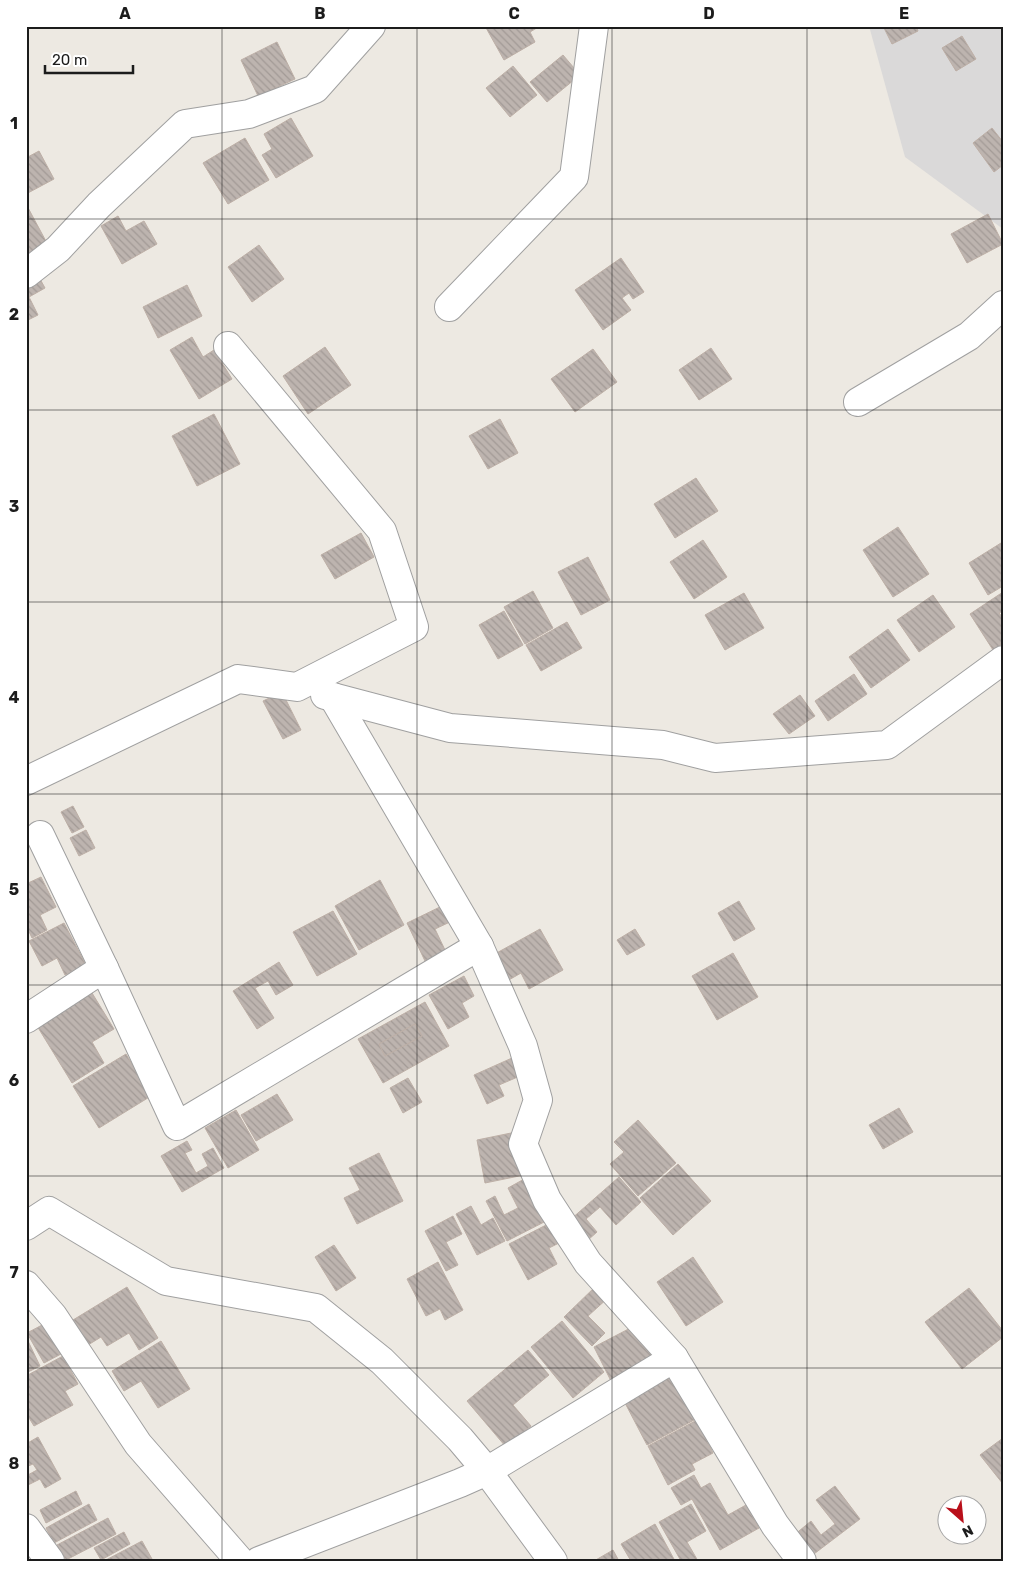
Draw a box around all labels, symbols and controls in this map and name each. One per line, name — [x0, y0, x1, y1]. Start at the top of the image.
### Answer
text: A — [119, 4, 131, 23]
text: B — [314, 4, 326, 23]
text: C — [508, 4, 520, 23]
text: D — [703, 4, 715, 23]
text: E — [899, 4, 909, 23]
scale bar — [45, 42, 132, 74]
text: 20 m — [52, 51, 87, 69]
text: 1 — [10, 114, 18, 133]
text: 2 — [9, 305, 19, 324]
text: 3 — [9, 497, 19, 516]
text: 4 — [9, 688, 20, 707]
text: 5 — [9, 880, 19, 899]
text: 6 — [9, 1071, 19, 1090]
text: 7 — [9, 1263, 19, 1282]
text: 8 — [9, 1454, 20, 1473]
north arrow — [936, 1494, 986, 1544]
text: N — [959, 1521, 976, 1541]

